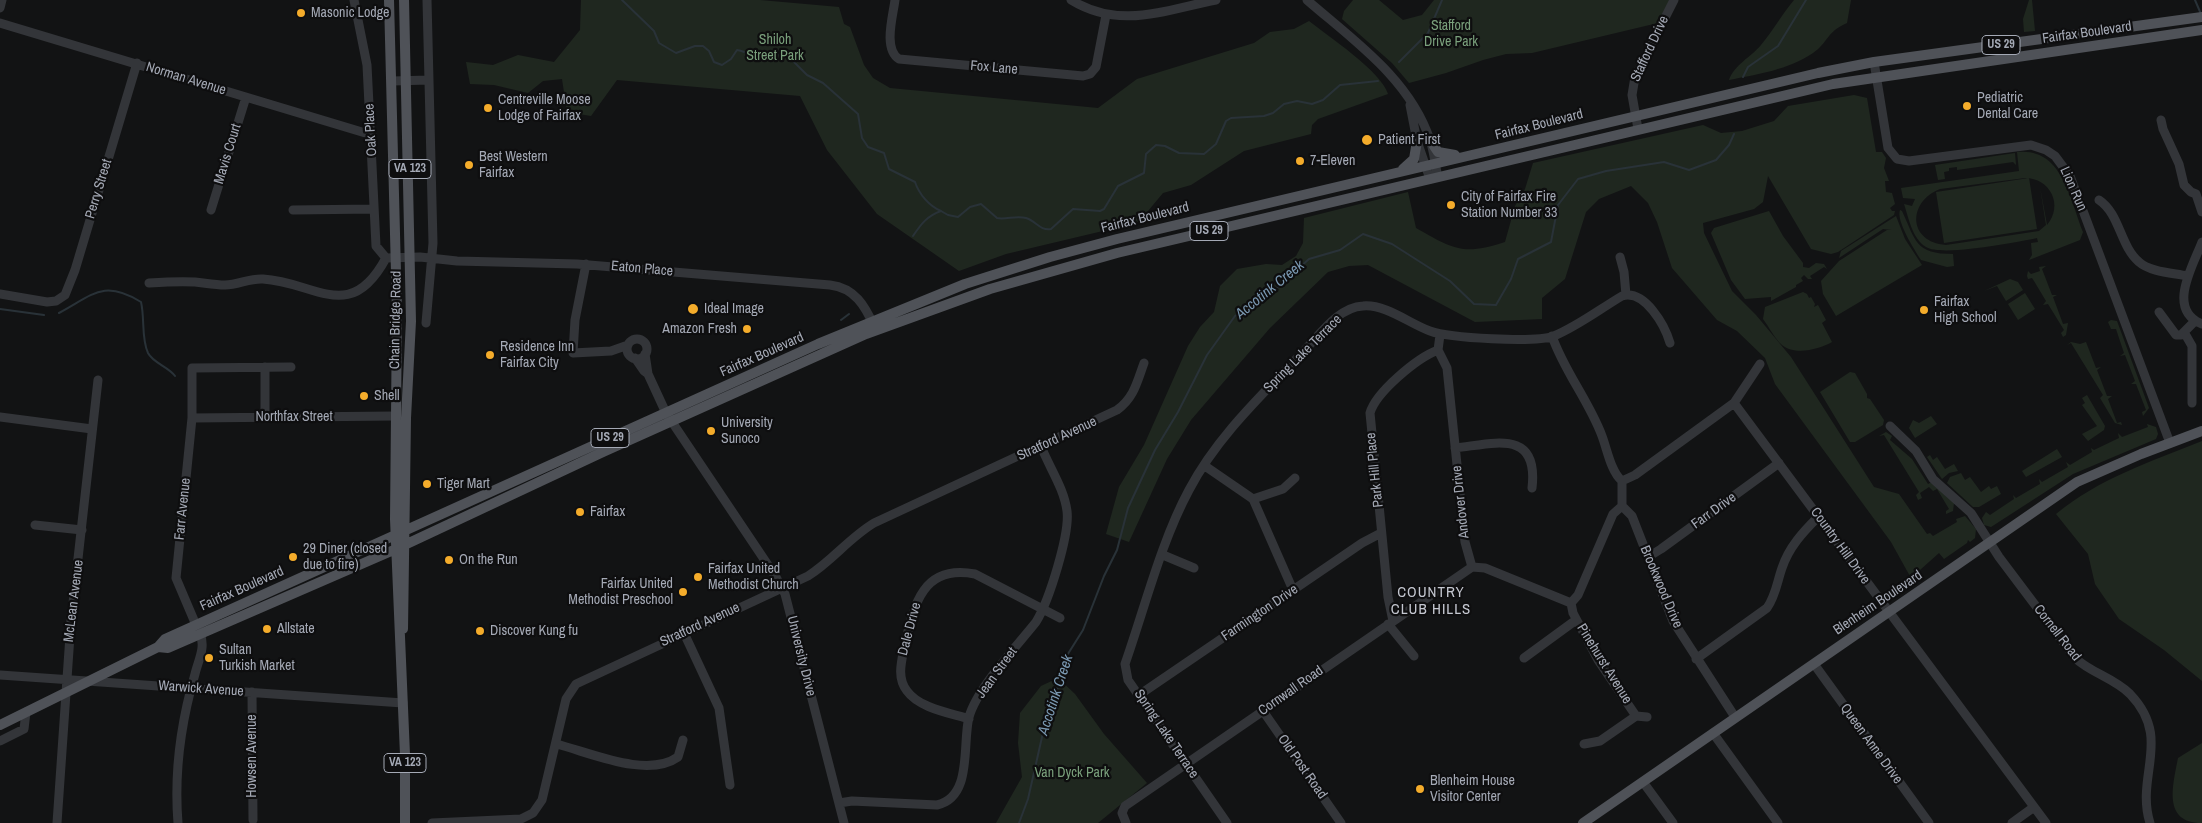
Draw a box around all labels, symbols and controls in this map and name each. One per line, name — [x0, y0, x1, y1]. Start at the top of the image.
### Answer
place label: Masonic Lodge — [311, 5, 389, 21]
marker: Masonic Lodge — [295, 7, 307, 19]
street label: Stafford Drive — [1627, 13, 1673, 85]
park label: Stafford Drive Park — [1424, 18, 1478, 50]
street label: Fairfax Boulevard — [2041, 18, 2133, 48]
park label: Shiloh Street Park — [746, 32, 804, 64]
road number: US 29 — [1982, 36, 2020, 54]
street label: Fox Lane — [970, 58, 1018, 78]
street label: Norman Avenue — [144, 59, 228, 99]
place label: Pediatric Dental Care — [1977, 90, 2038, 122]
place label: Centreville Moose Lodge of Fairfax — [498, 92, 591, 124]
marker: Pediatric Dental Care — [1961, 100, 1973, 112]
marker: Centreville Moose Lodge of Fairfax — [482, 102, 494, 114]
street label: Oak Place — [361, 103, 381, 157]
street label: Fairfax Boulevard — [1493, 106, 1585, 144]
street label: Mavis Court — [211, 122, 245, 186]
place label: Patient First — [1378, 132, 1441, 148]
marker: Patient First — [1360, 133, 1374, 147]
place label: Best Western Fairfax — [479, 149, 548, 182]
place label: 7-Eleven — [1310, 153, 1355, 169]
marker: 7-Eleven — [1294, 155, 1306, 167]
street label: Perry Street — [82, 157, 116, 221]
marker: Best Western Fairfax — [463, 159, 475, 171]
road number: VA 123 — [389, 160, 431, 178]
street label: Lion Run — [2056, 164, 2090, 214]
place label: City of Fairfax Fire Station Number 33 — [1461, 189, 1557, 222]
street label: Fairfax Boulevard — [1099, 199, 1191, 237]
marker: City of Fairfax Fire Station Number 33 — [1445, 199, 1457, 211]
road number: US 29 — [1190, 222, 1228, 240]
water label: Accotink Creek — [1232, 257, 1308, 323]
street label: Eaton Place — [610, 258, 674, 280]
street label: Chain Bridge Road — [387, 271, 405, 369]
place label: Fairfax High School — [1934, 294, 1997, 326]
place label: Ideal Image — [704, 301, 764, 317]
marker: Ideal Image — [686, 302, 700, 316]
marker: Fairfax High School — [1918, 304, 1930, 316]
street label: Spring Lake Terrace — [1261, 312, 1345, 396]
place label: Amazon Fresh — [662, 321, 737, 337]
marker: Amazon Fresh — [741, 323, 753, 335]
street label: Fairfax Boulevard — [717, 329, 807, 381]
place label: Residence Inn Fairfax City — [500, 339, 574, 372]
marker: Residence Inn Fairfax City — [484, 349, 496, 361]
place label: Shell — [374, 388, 400, 404]
marker: Shell — [358, 390, 370, 402]
street label: Northfax Street — [255, 409, 333, 425]
street label: Stratford Avenue — [1014, 413, 1100, 465]
place label: University Sunoco — [721, 415, 773, 448]
marker: University Sunoco — [705, 425, 717, 437]
road number: US 29 — [591, 428, 629, 448]
street label: Park Hill Place — [1363, 432, 1387, 508]
street label: Andover Drive — [1449, 465, 1473, 539]
place label: Tiger Mart — [437, 476, 490, 492]
street label: Farr Avenue — [171, 477, 195, 541]
marker: Tiger Mart — [421, 478, 433, 490]
street label: Farr Drive — [1688, 489, 1740, 533]
place label: Fairfax — [590, 504, 625, 520]
street label: Country Hill Drive — [1807, 504, 1873, 588]
marker: Fairfax — [574, 506, 586, 518]
place label: 29 Diner (closed due to fire) — [303, 541, 387, 574]
street label: Brookwood Drive — [1636, 543, 1686, 631]
marker: 29 Diner (closed due to fire) — [287, 551, 299, 563]
place label: On the Run — [459, 552, 518, 568]
marker: On the Run — [443, 554, 455, 566]
street label: McLean Avenue — [61, 559, 87, 643]
place label: Fairfax United Methodist Church — [708, 561, 799, 594]
street label: Fairfax Boulevard — [197, 563, 287, 615]
street label: Blenheim Boulevard — [1830, 567, 1926, 639]
marker: Fairfax United Methodist Church — [692, 571, 704, 583]
place label: Fairfax United Methodist Preschool — [568, 576, 673, 608]
street label: Farmington Drive — [1219, 581, 1301, 645]
district label: COUNTRY CLUB HILLS — [1390, 584, 1472, 619]
marker: Fairfax United Methodist Preschool — [677, 586, 689, 598]
street label: Stratford Avenue — [657, 599, 743, 651]
street label: Dale Drive — [895, 601, 925, 657]
street label: Cornell Road — [2030, 601, 2084, 665]
street label: University Drive — [783, 614, 819, 698]
place label: Allstate — [277, 621, 315, 637]
street label: Pinehurst Avenue — [1573, 621, 1635, 707]
marker: Allstate — [261, 623, 273, 635]
place label: Discover Kung fu — [490, 623, 578, 639]
marker: Discover Kung fu — [474, 625, 486, 637]
place label: Sultan Turkish Market — [219, 642, 295, 674]
street label: Jean Street — [973, 644, 1021, 702]
marker: Sultan Turkish Market — [203, 652, 215, 664]
water label: Accotink Creek — [1035, 653, 1077, 737]
street label: Cornwall Road — [1255, 663, 1327, 719]
street label: Warwick Avenue — [158, 678, 244, 700]
street label: Spring Lake Terrace — [1130, 686, 1202, 782]
street label: Queen Anne Drive — [1836, 701, 1906, 787]
street label: Howsen Avenue — [244, 714, 260, 798]
street label: Old Post Road — [1274, 732, 1330, 802]
road number: VA 123 — [384, 754, 426, 772]
park label: Van Dyck Park — [1034, 765, 1110, 781]
place label: Blenheim House Visitor Center — [1430, 773, 1515, 806]
marker: Blenheim House Visitor Center — [1414, 783, 1426, 795]

